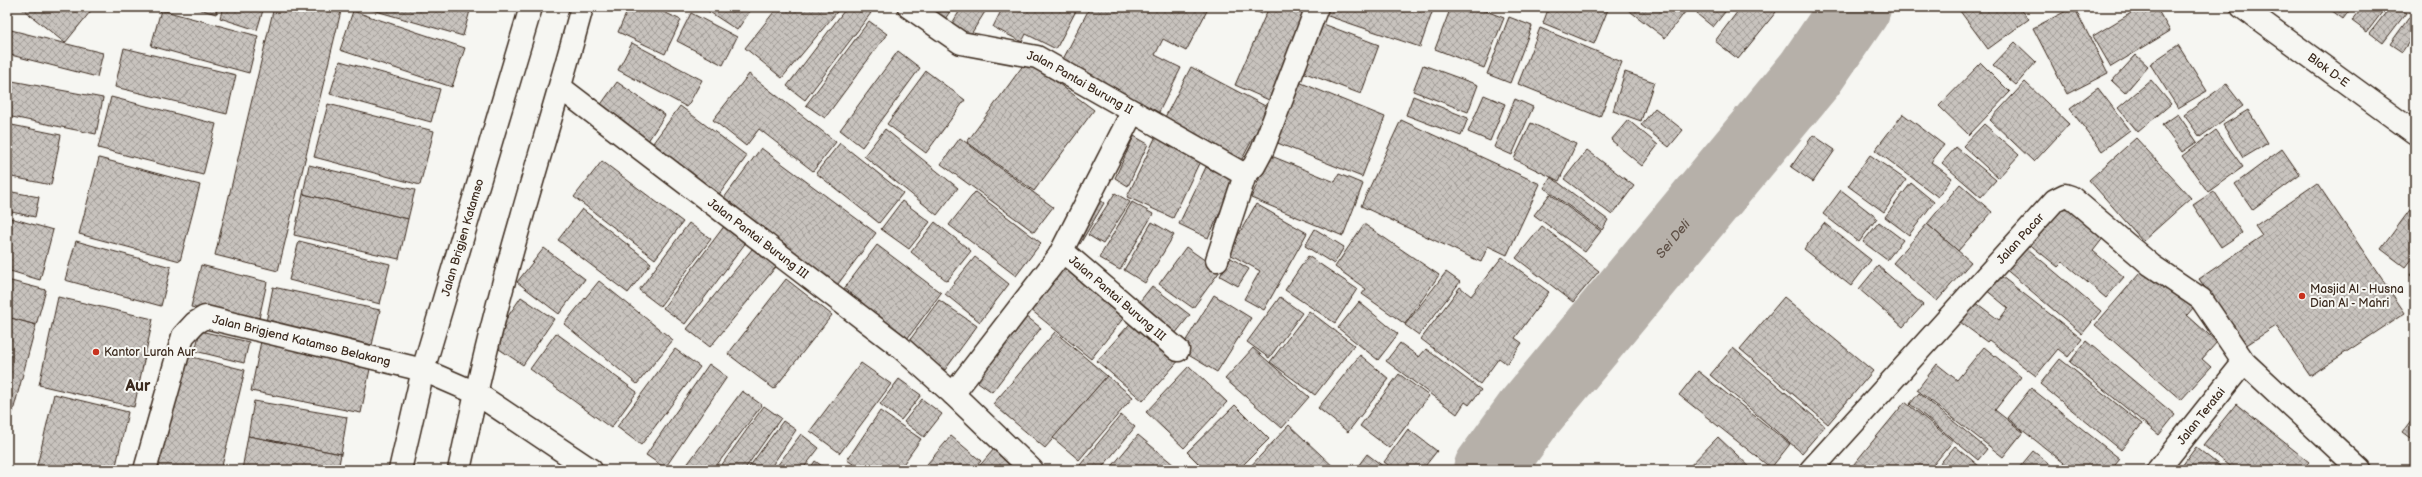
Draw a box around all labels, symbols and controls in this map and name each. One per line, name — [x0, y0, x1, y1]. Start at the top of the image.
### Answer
street label: Jalan Pantai Burung II — [1026, 48, 1136, 118]
street label: Blok D-E — [2305, 50, 2352, 90]
street label: Jalan Brigjen Katamso — [438, 177, 487, 298]
street label: Jalan Pantai Burung III — [705, 195, 812, 282]
street label: Jalan Pacar — [1993, 209, 2048, 267]
water label: Sei Deli — [1653, 216, 1694, 262]
street label: Jalan Pantai Burung III — [1066, 252, 1169, 344]
place label: Masjid Al - Husna Dian Al - Mahri — [2310, 282, 2404, 311]
marker: Masjid Al - Husna Dian Al - Mahri — [2297, 291, 2307, 301]
street label: Jalan Brigjend Katamso Belakang — [211, 312, 392, 369]
place label: Kantor Lurah Aur — [104, 345, 196, 360]
marker: Kantor Lurah Aur — [91, 347, 101, 357]
district label: Aur — [125, 377, 151, 396]
street label: Jalan Teratai — [2174, 384, 2228, 448]

